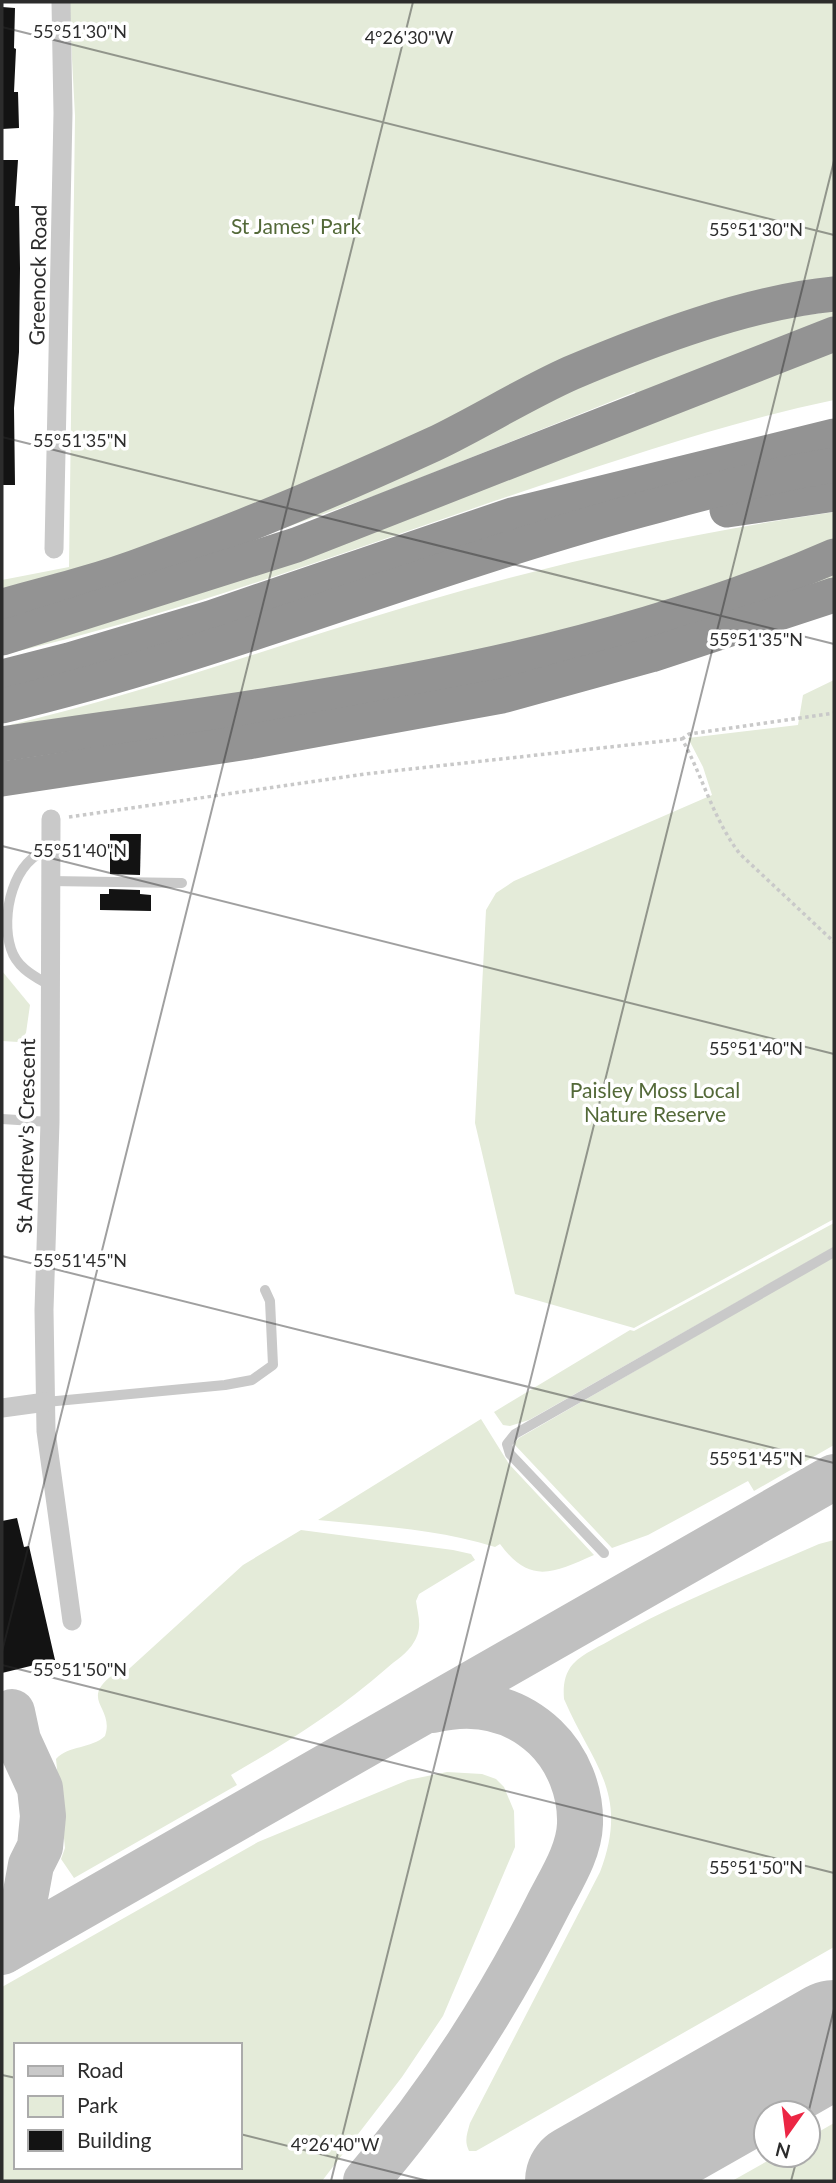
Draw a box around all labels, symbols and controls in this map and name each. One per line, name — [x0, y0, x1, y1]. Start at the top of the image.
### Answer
text: 55°51'30"N — [33, 20, 127, 42]
text: 4°26'30"W — [365, 26, 454, 48]
street label: Greenock Road — [23, 204, 51, 346]
park label: St James' Park — [231, 213, 361, 238]
text: 55°51'30"N — [709, 218, 803, 240]
text: 55°51'35"N — [33, 429, 127, 451]
text: 55°51'35"N — [709, 628, 803, 650]
text: 55°51'40"N — [33, 839, 127, 861]
text: 55°51'40"N — [709, 1037, 803, 1059]
street label: St Andrew's Crescent — [11, 1038, 39, 1234]
park label: Paisley Moss Local Nature Reserve — [570, 1077, 740, 1126]
text: 55°51'45"N — [33, 1249, 127, 1271]
text: 55°51'45"N — [709, 1447, 803, 1469]
text: 55°51'50"N — [33, 1658, 127, 1680]
text: 55°51'50"N — [709, 1856, 803, 1878]
legend — [14, 2043, 242, 2169]
text: Road — [77, 2057, 124, 2082]
text: Park — [77, 2092, 118, 2117]
north arrow — [752, 2099, 822, 2169]
text: Building — [77, 2127, 152, 2152]
text: 4°26'40"W — [291, 2133, 380, 2155]
text: N — [773, 2138, 793, 2164]

